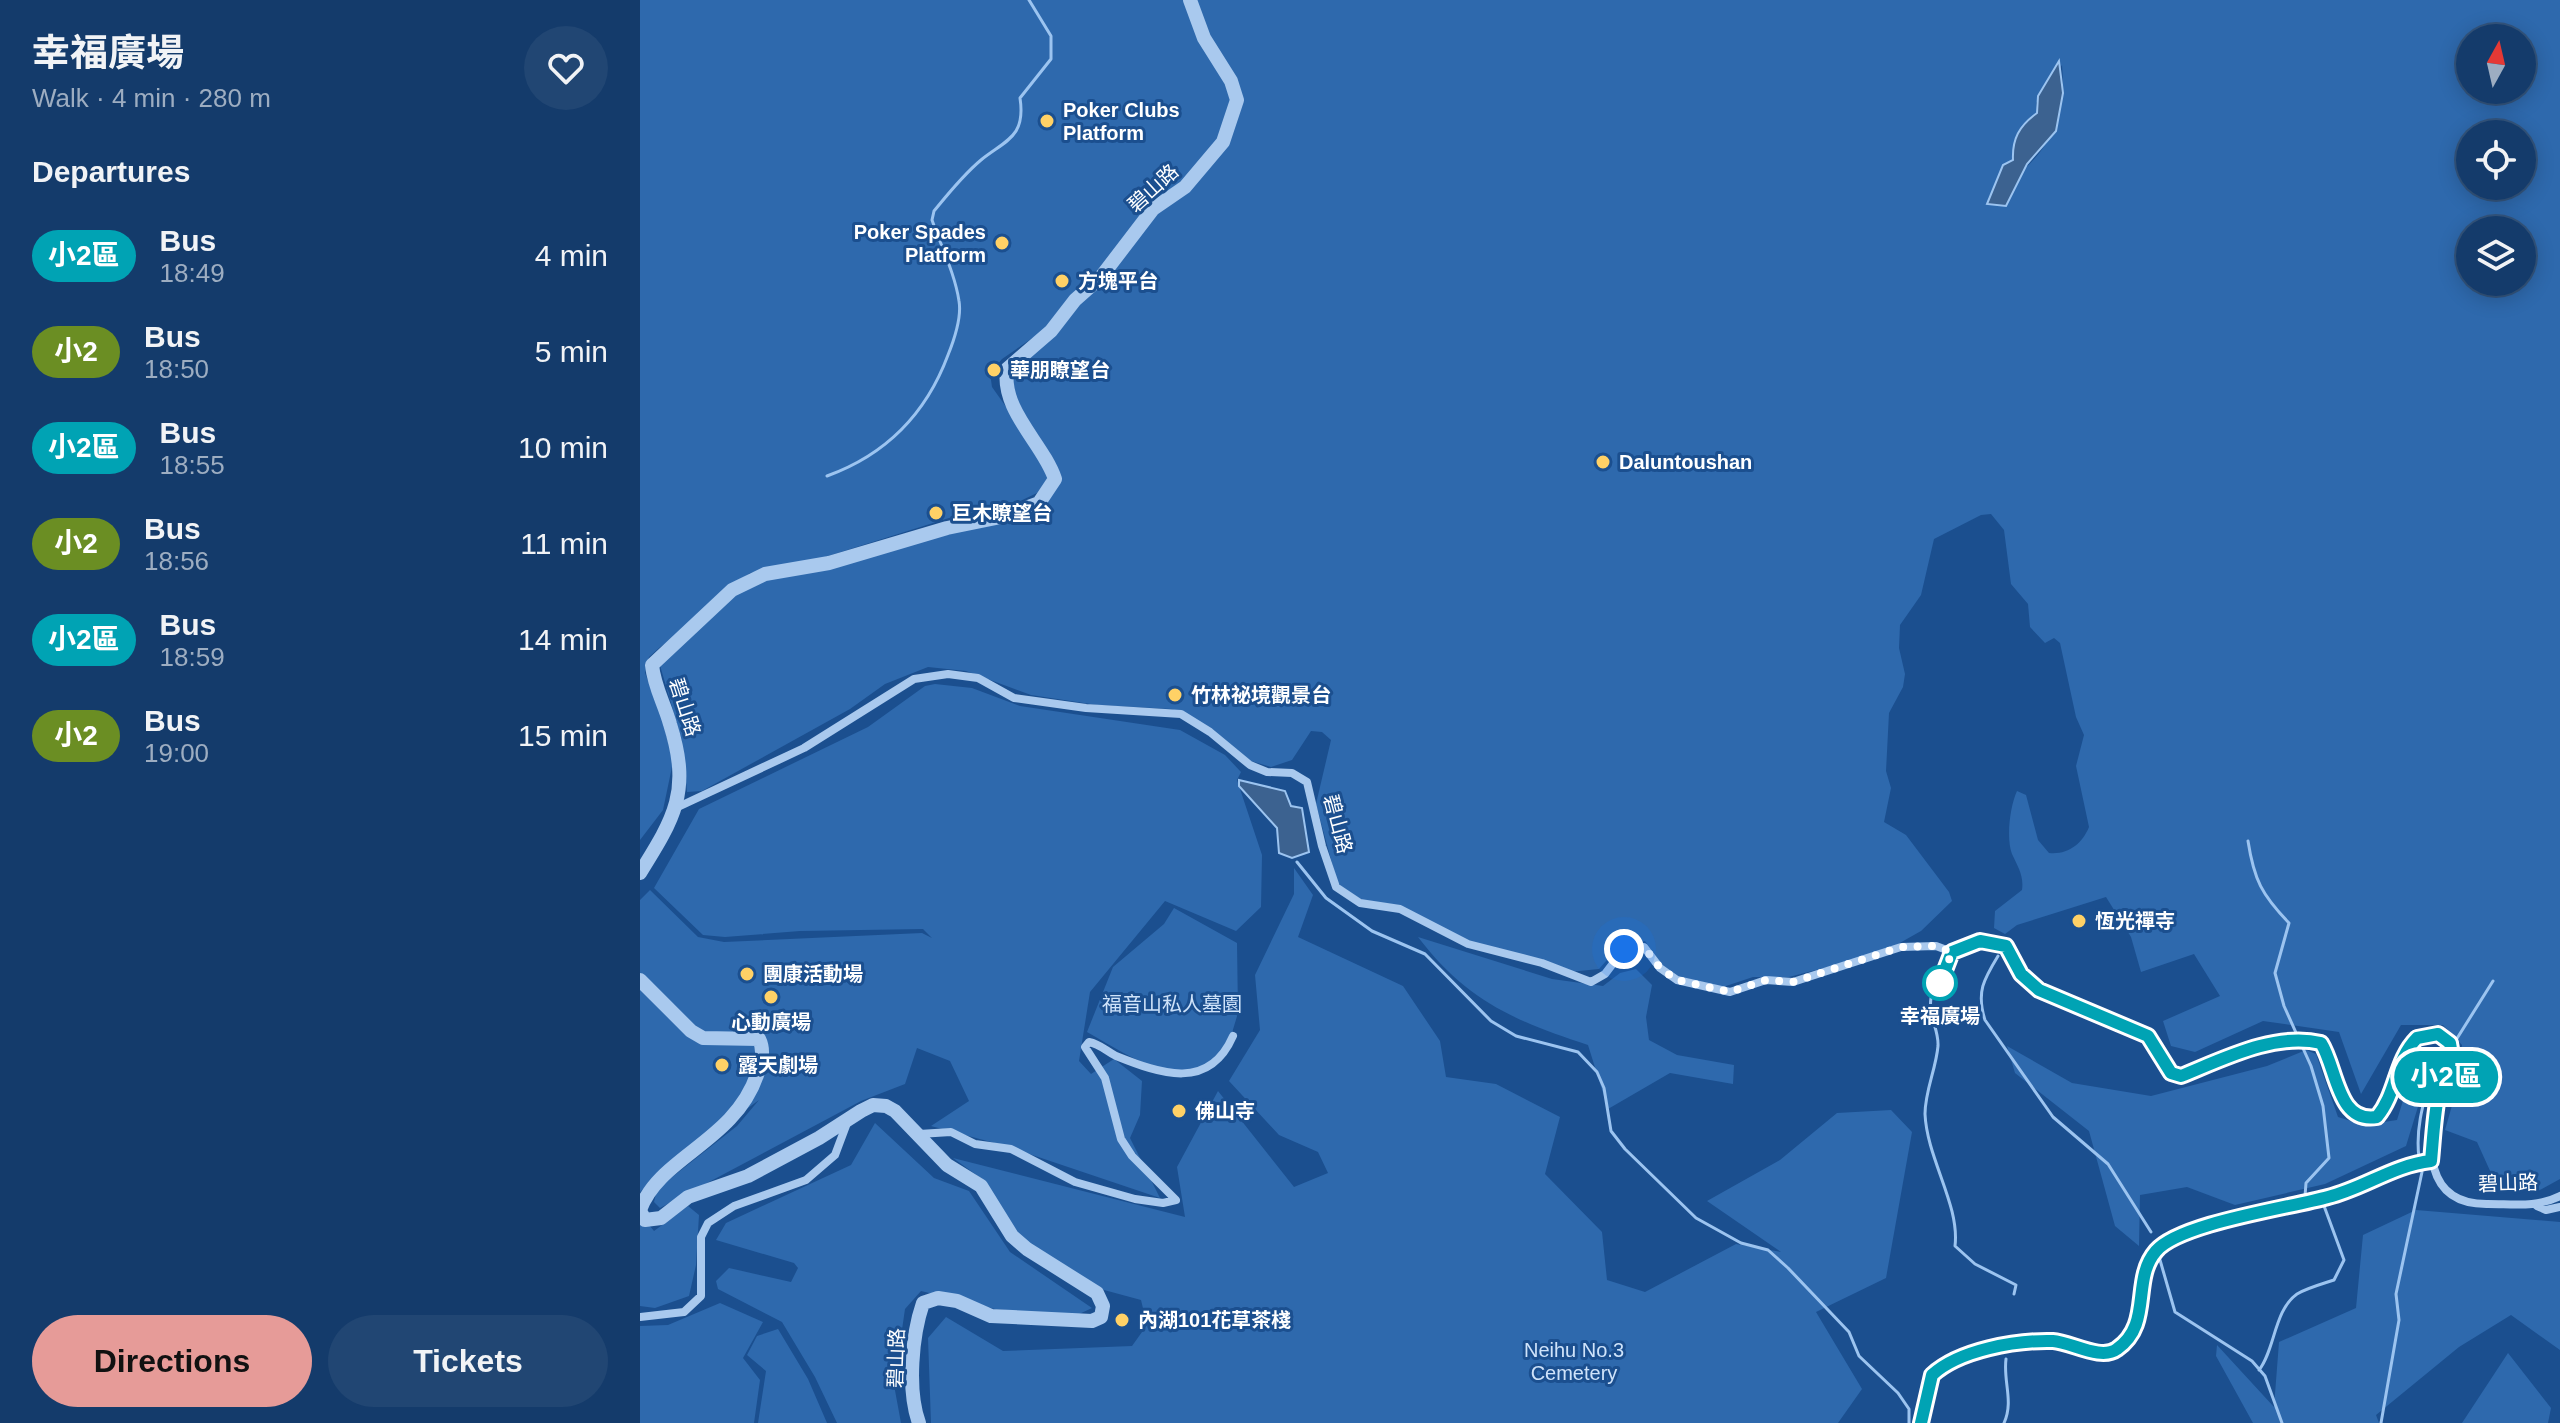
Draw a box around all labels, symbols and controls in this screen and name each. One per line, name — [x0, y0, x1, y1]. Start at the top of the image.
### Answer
north arrow — [2456, 24, 2536, 104]
map controls — [2456, 24, 2536, 296]
button: heart — [524, 26, 608, 110]
text: 幸福廣場 — [32, 32, 184, 74]
text: Walk · 4 min · 280 m — [32, 83, 271, 113]
place label: Poker Clubs Platform — [1063, 99, 1180, 144]
marker: Poker Clubs Platform — [1038, 112, 1056, 130]
button: locate — [2456, 120, 2536, 200]
text: Departures — [32, 155, 190, 188]
street label: 碧山路 — [1123, 160, 1183, 216]
button: layers — [2456, 216, 2536, 296]
place label: Poker Spades Platform — [854, 221, 986, 266]
text: Bus — [160, 224, 216, 257]
marker: Poker Spades Platform — [993, 234, 1011, 252]
text: 4 min — [535, 239, 608, 272]
text: 小2區 — [48, 240, 120, 271]
text: 18:49 — [160, 258, 225, 288]
place label: 方塊平台 — [1078, 270, 1158, 292]
marker: 方塊平台 — [1053, 272, 1071, 290]
text: Bus — [144, 320, 201, 353]
text: 5 min — [535, 335, 608, 368]
text: 小2 — [54, 336, 98, 367]
text: 18:50 — [144, 354, 209, 384]
place label: 華朋瞭望台 — [1010, 359, 1110, 381]
marker: 華朋瞭望台 — [985, 361, 1003, 379]
text: Bus — [160, 416, 216, 449]
text: 10 min — [518, 431, 608, 464]
text: 小2區 — [48, 432, 120, 463]
text: 18:55 — [160, 450, 225, 480]
place label: Daluntoushan — [1619, 451, 1752, 473]
marker: Daluntoushan — [1594, 453, 1612, 471]
place label: 巨木瞭望台 — [952, 502, 1052, 524]
marker: 巨木瞭望台 — [927, 504, 945, 522]
text: Bus — [144, 512, 201, 545]
text: 11 min — [520, 527, 608, 560]
text: 小2 — [54, 528, 98, 559]
text: 18:56 — [144, 546, 209, 576]
text: Bus — [160, 608, 216, 641]
text: 14 min — [518, 623, 608, 656]
text: 小2區 — [48, 624, 120, 655]
text: 18:59 — [160, 642, 225, 672]
street label: 碧山路 — [665, 675, 705, 739]
place label: 竹林祕境觀景台 — [1191, 684, 1331, 706]
marker: 竹林祕境觀景台 — [1166, 686, 1184, 704]
text: Bus — [144, 704, 201, 737]
text: 15 min — [518, 719, 608, 752]
text: 小2 — [54, 720, 98, 751]
text: 19:00 — [144, 738, 209, 768]
street label: 碧山路 — [1320, 792, 1356, 856]
place label: 恆光禪寺 — [2095, 910, 2175, 932]
marker: 恆光禪寺 — [2070, 912, 2088, 930]
your location — [1604, 929, 1644, 969]
place label: 團康活動場 — [763, 963, 863, 985]
marker: 團康活動場 — [738, 965, 756, 983]
marker: 幸福廣場 — [1923, 966, 1957, 1000]
marker: 心動廣場 — [762, 988, 780, 1006]
park label: 福音山私人墓園 — [1102, 993, 1242, 1015]
place label: 幸福廣場 — [1900, 1005, 1980, 1027]
place label: 心動廣場 — [731, 1011, 811, 1033]
line badge: 小2區 — [2400, 1051, 2492, 1103]
place label: 露天劇場 — [738, 1054, 818, 1076]
marker: 露天劇場 — [713, 1056, 731, 1074]
text: 小2區 — [2410, 1061, 2482, 1092]
place label: 佛山寺 — [1195, 1100, 1255, 1122]
marker: 佛山寺 — [1170, 1102, 1188, 1120]
street label: 碧山路 — [2478, 1171, 2538, 1195]
place label: 內湖101花草茶棧 — [1138, 1309, 1291, 1331]
marker: 內湖101花草茶棧 — [1113, 1311, 1131, 1329]
button: Directions — [32, 1315, 312, 1407]
button: Tickets — [328, 1315, 608, 1407]
street label: 碧山路 — [884, 1328, 908, 1388]
park label: Neihu No.3 Cemetery — [1524, 1339, 1624, 1384]

